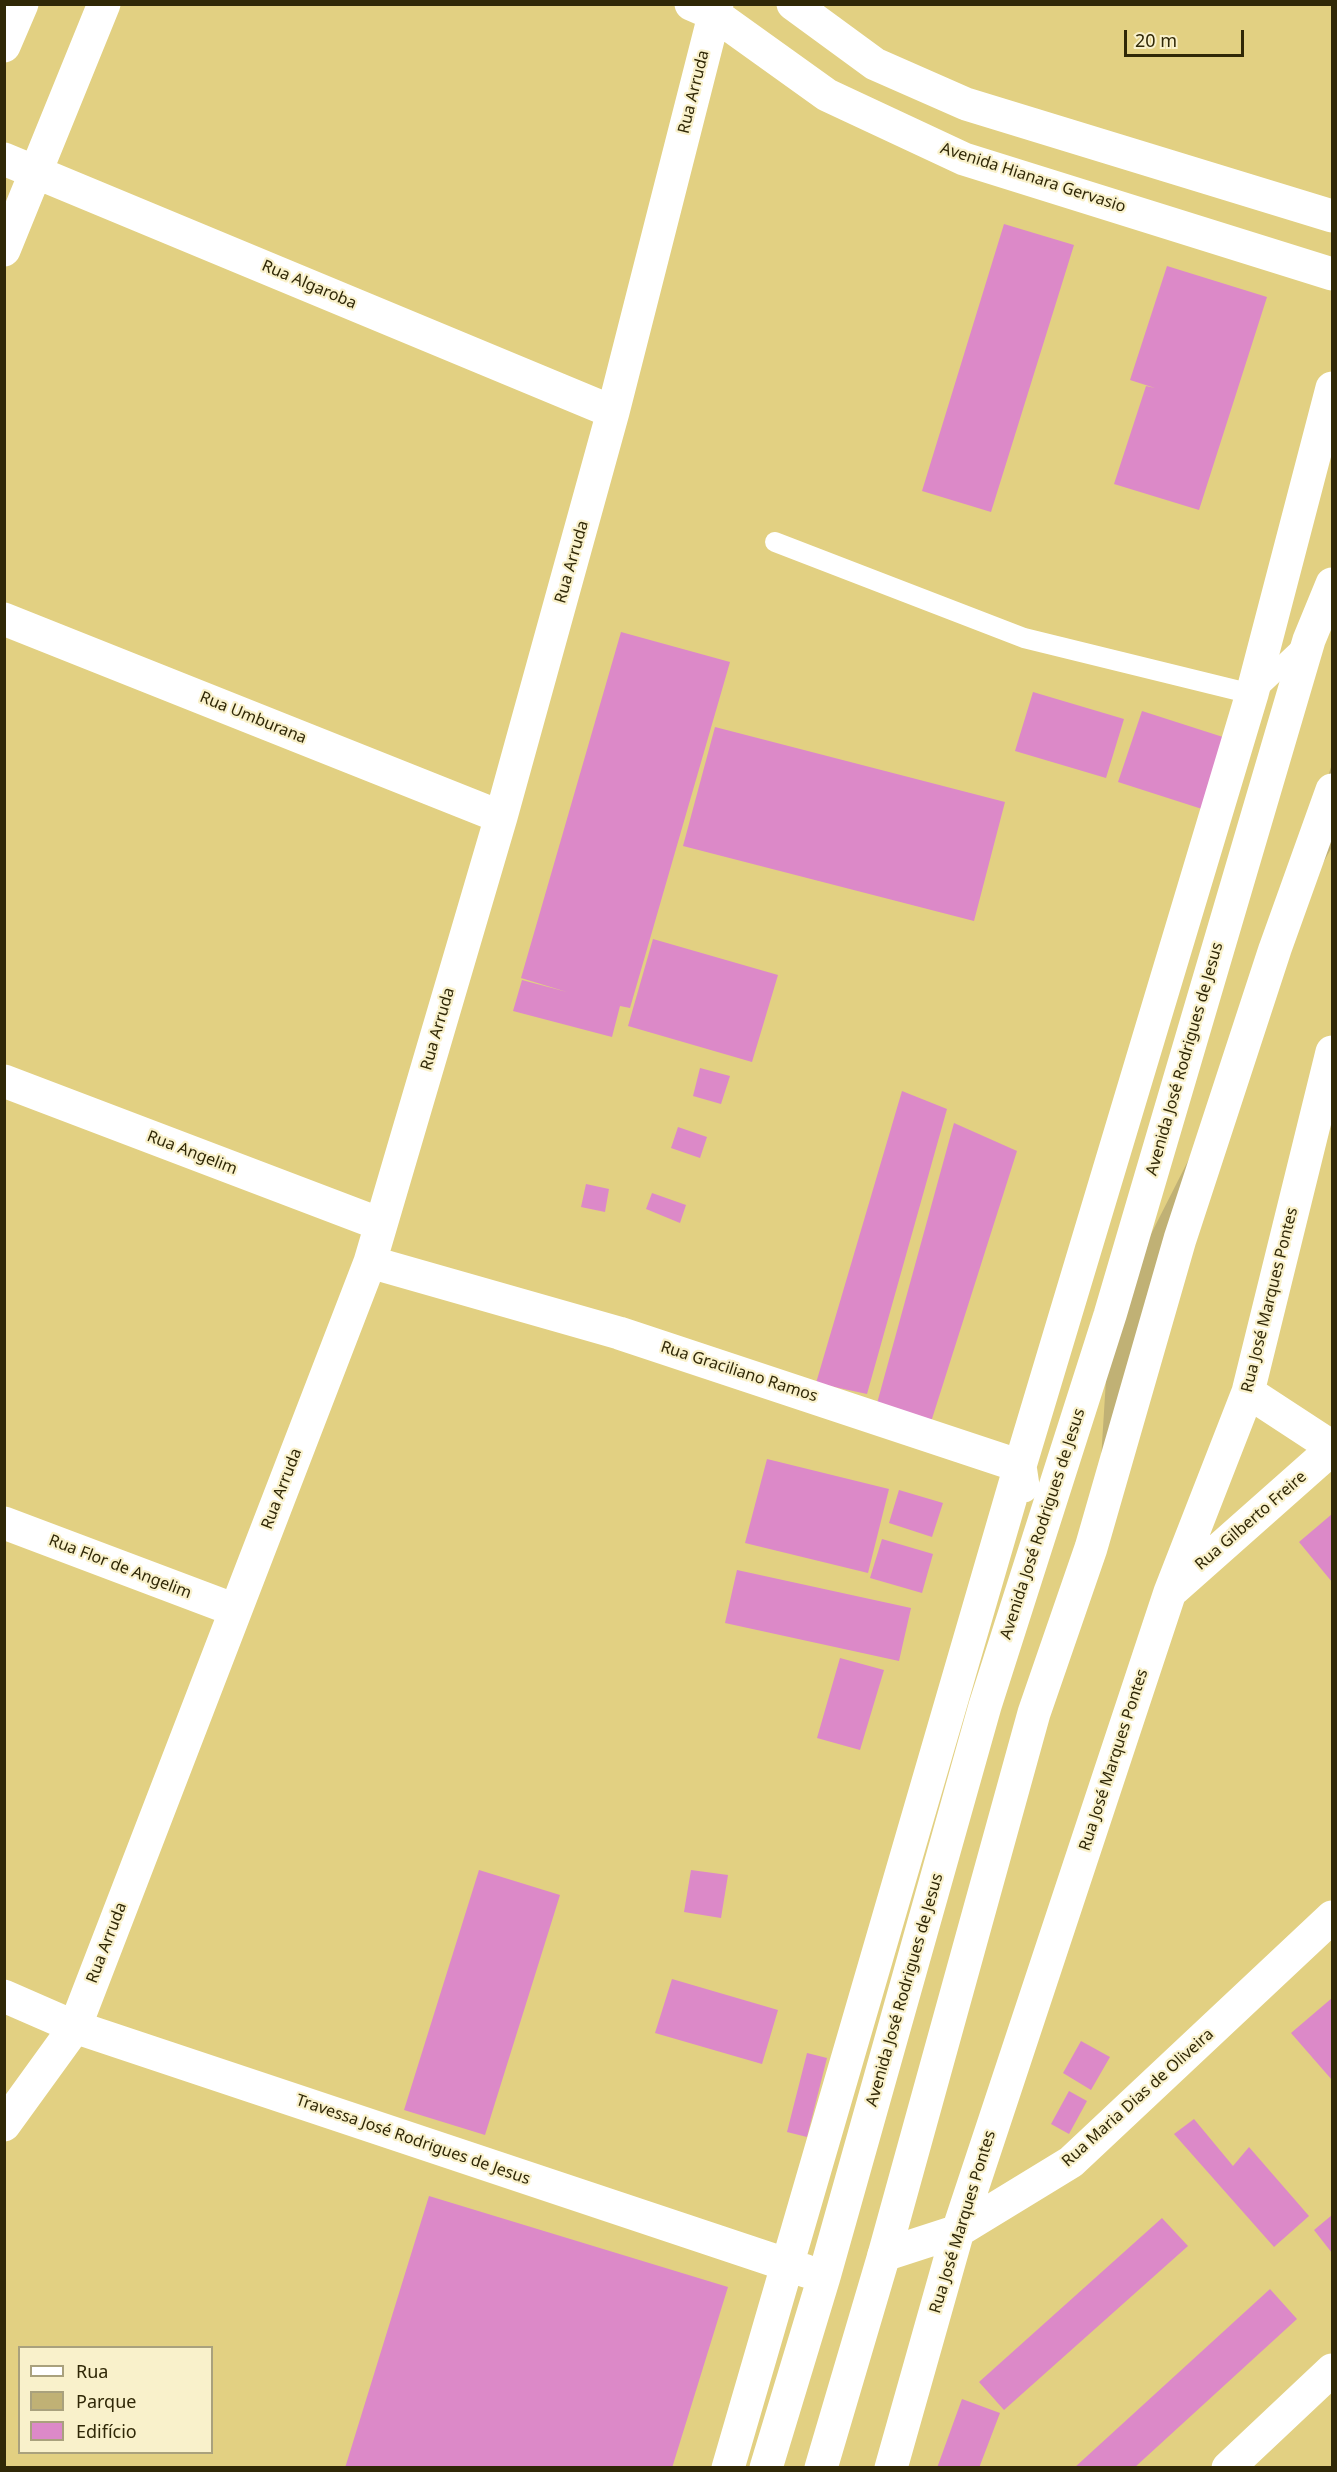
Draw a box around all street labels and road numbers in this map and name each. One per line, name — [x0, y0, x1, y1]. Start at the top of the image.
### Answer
street label: Rua Arruda — [674, 48, 714, 136]
street label: Avenida Hianara Gervasio — [938, 139, 1128, 217]
street label: Rua Algaroba — [259, 256, 359, 314]
street label: Rua Arruda — [551, 518, 593, 606]
street label: Rua Umburana — [197, 688, 309, 748]
street label: Avenida José Rodrigues de Jesus — [1142, 940, 1228, 1178]
street label: Rua Arruda — [417, 985, 459, 1073]
street label: Rua Angelim — [144, 1127, 240, 1179]
street label: Rua José Marques Pontes — [1238, 1206, 1302, 1394]
street label: Rua Graciliano Ramos — [658, 1338, 820, 1406]
street label: Avenida José Rodrigues de Jesus — [997, 1406, 1089, 1642]
street label: Rua Arruda — [258, 1446, 306, 1532]
street label: Rua Gilberto Freire — [1191, 1467, 1311, 1575]
street label: Rua Flor de Angelim — [46, 1531, 194, 1603]
street label: Rua José Marques Pontes — [1076, 1667, 1152, 1853]
street label: Avenida José Rodrigues de Jesus — [862, 1871, 948, 2109]
street label: Rua Arruda — [83, 1900, 131, 1986]
street label: Rua Maria Dias de Oliveira — [1058, 2025, 1218, 2171]
street label: Travessa José Rodrigues de Jesus — [293, 2091, 533, 2189]
street label: Rua José Marques Pontes — [926, 2128, 1000, 2316]

